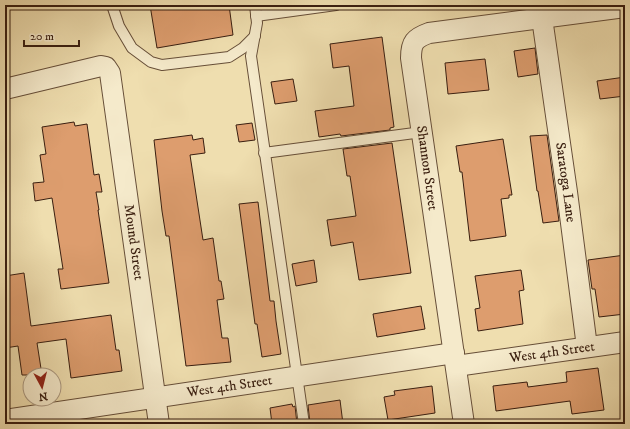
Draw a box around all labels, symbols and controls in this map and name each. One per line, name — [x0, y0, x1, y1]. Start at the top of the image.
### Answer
scale bar — [24, 22, 79, 48]
text: 20 m — [30, 29, 54, 44]
street label: Shannon Street — [412, 124, 442, 212]
street label: Saratoga Lane — [551, 141, 580, 224]
street label: Mound Street — [119, 203, 148, 282]
street label: West 4th Street — [507, 337, 596, 367]
north arrow — [22, 367, 62, 407]
street label: West 4th Street — [185, 371, 274, 402]
text: N — [38, 388, 48, 403]

